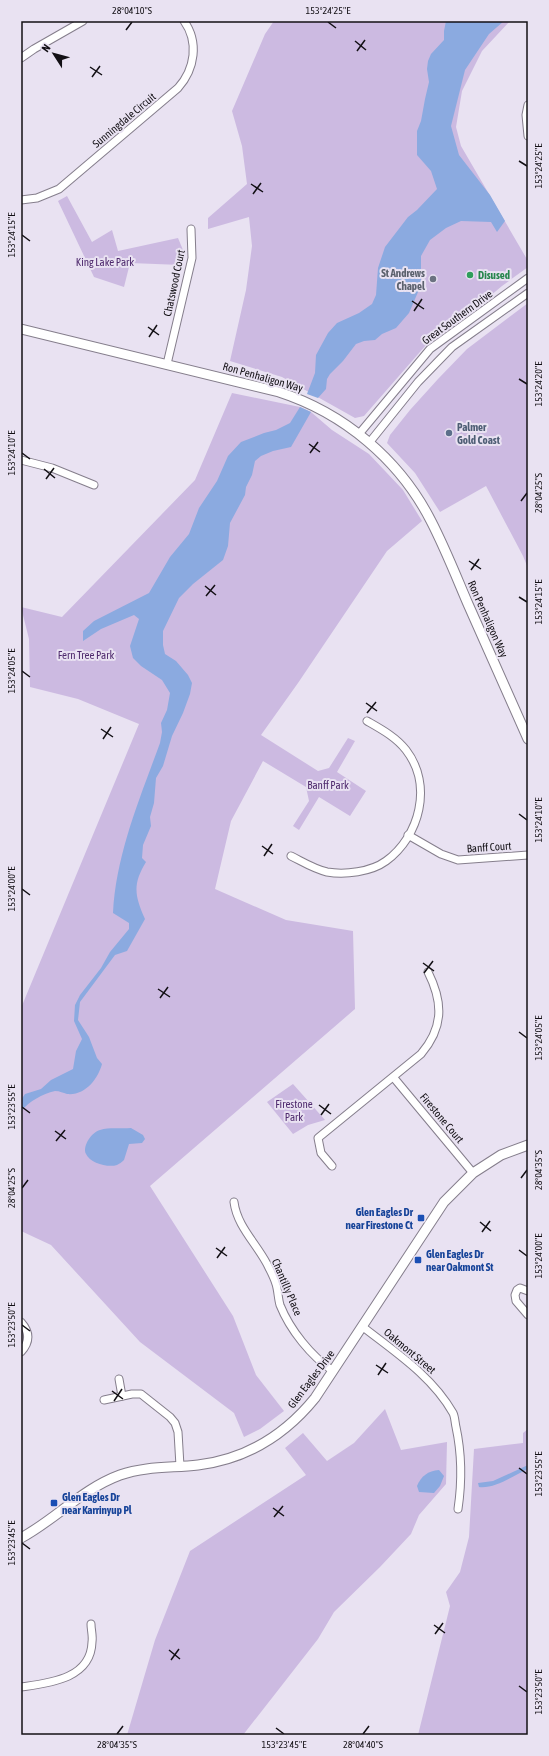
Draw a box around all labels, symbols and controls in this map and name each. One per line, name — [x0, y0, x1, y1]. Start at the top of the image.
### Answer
text: 28°04'10"S — [112, 5, 152, 16]
text: 153°24'25"E — [306, 5, 351, 16]
north arrow — [34, 34, 74, 74]
text: N — [39, 42, 53, 54]
street label: Sunningdale Circuit — [90, 90, 158, 150]
text: 153°24'25"E — [533, 143, 544, 188]
text: 153°24'15"E — [6, 212, 17, 257]
street label: Chatswood Court — [161, 249, 187, 317]
park label: King Lake Park — [76, 256, 134, 268]
place label: St Andrews Chapel — [381, 267, 426, 292]
place label: Disused — [478, 269, 510, 281]
marker: Disused — [465, 270, 475, 280]
marker: St Andrews Chapel — [428, 274, 438, 284]
street label: Great Southern Drive — [420, 287, 494, 347]
street label: Ron Penhaligon Way — [222, 360, 305, 394]
text: 153°24'20"E — [533, 361, 544, 406]
place label: Palmer Gold Coast — [457, 421, 501, 446]
marker: Palmer Gold Coast — [444, 428, 454, 438]
text: 153°24'10"E — [6, 430, 17, 475]
text: 28°04'25"S — [533, 473, 544, 513]
street label: Ron Penhaligon Way — [466, 579, 511, 660]
text: 153°24'15"E — [533, 579, 544, 624]
text: 153°24'05"E — [6, 648, 17, 693]
park label: Fern Tree Park — [58, 649, 114, 661]
park label: Banff Park — [307, 779, 349, 791]
text: 153°24'10"E — [533, 797, 544, 842]
street label: Banff Court — [466, 839, 512, 855]
text: 153°24'00"E — [6, 866, 17, 911]
text: 153°24'05"E — [533, 1015, 544, 1060]
text: 153°23'55"E — [6, 1084, 17, 1129]
street label: Firestone Court — [418, 1091, 466, 1145]
park label: Firestone Park — [275, 1098, 313, 1123]
text: 28°04'35"S — [533, 1150, 544, 1190]
text: 28°04'25"S — [6, 1168, 17, 1208]
place label: Glen Eagles Dr near Firestone Ct — [346, 1206, 414, 1231]
marker: Glen Eagles Dr near Firestone Ct — [416, 1213, 426, 1223]
text: 153°24'00"E — [533, 1233, 544, 1278]
place label: Glen Eagles Dr near Oakmont St — [426, 1248, 494, 1273]
marker: Glen Eagles Dr near Oakmont St — [413, 1255, 423, 1265]
street label: Chantilly Place — [270, 1257, 304, 1317]
text: 153°23'50"E — [6, 1302, 17, 1347]
street label: Oakmont Street — [382, 1326, 438, 1376]
street label: Glen Eagles Drive — [285, 1348, 337, 1410]
text: 153°23'55"E — [533, 1451, 544, 1496]
place label: Glen Eagles Dr near Karrinyup Pl — [62, 1491, 133, 1516]
marker: Glen Eagles Dr near Karrinyup Pl — [49, 1498, 59, 1508]
text: 153°23'45"E — [6, 1520, 17, 1565]
text: 153°23'50"E — [533, 1669, 544, 1714]
text: 28°04'35"S — [97, 1739, 137, 1750]
text: 153°23'45"E — [262, 1739, 307, 1750]
text: 28°04'40"S — [343, 1739, 383, 1750]

